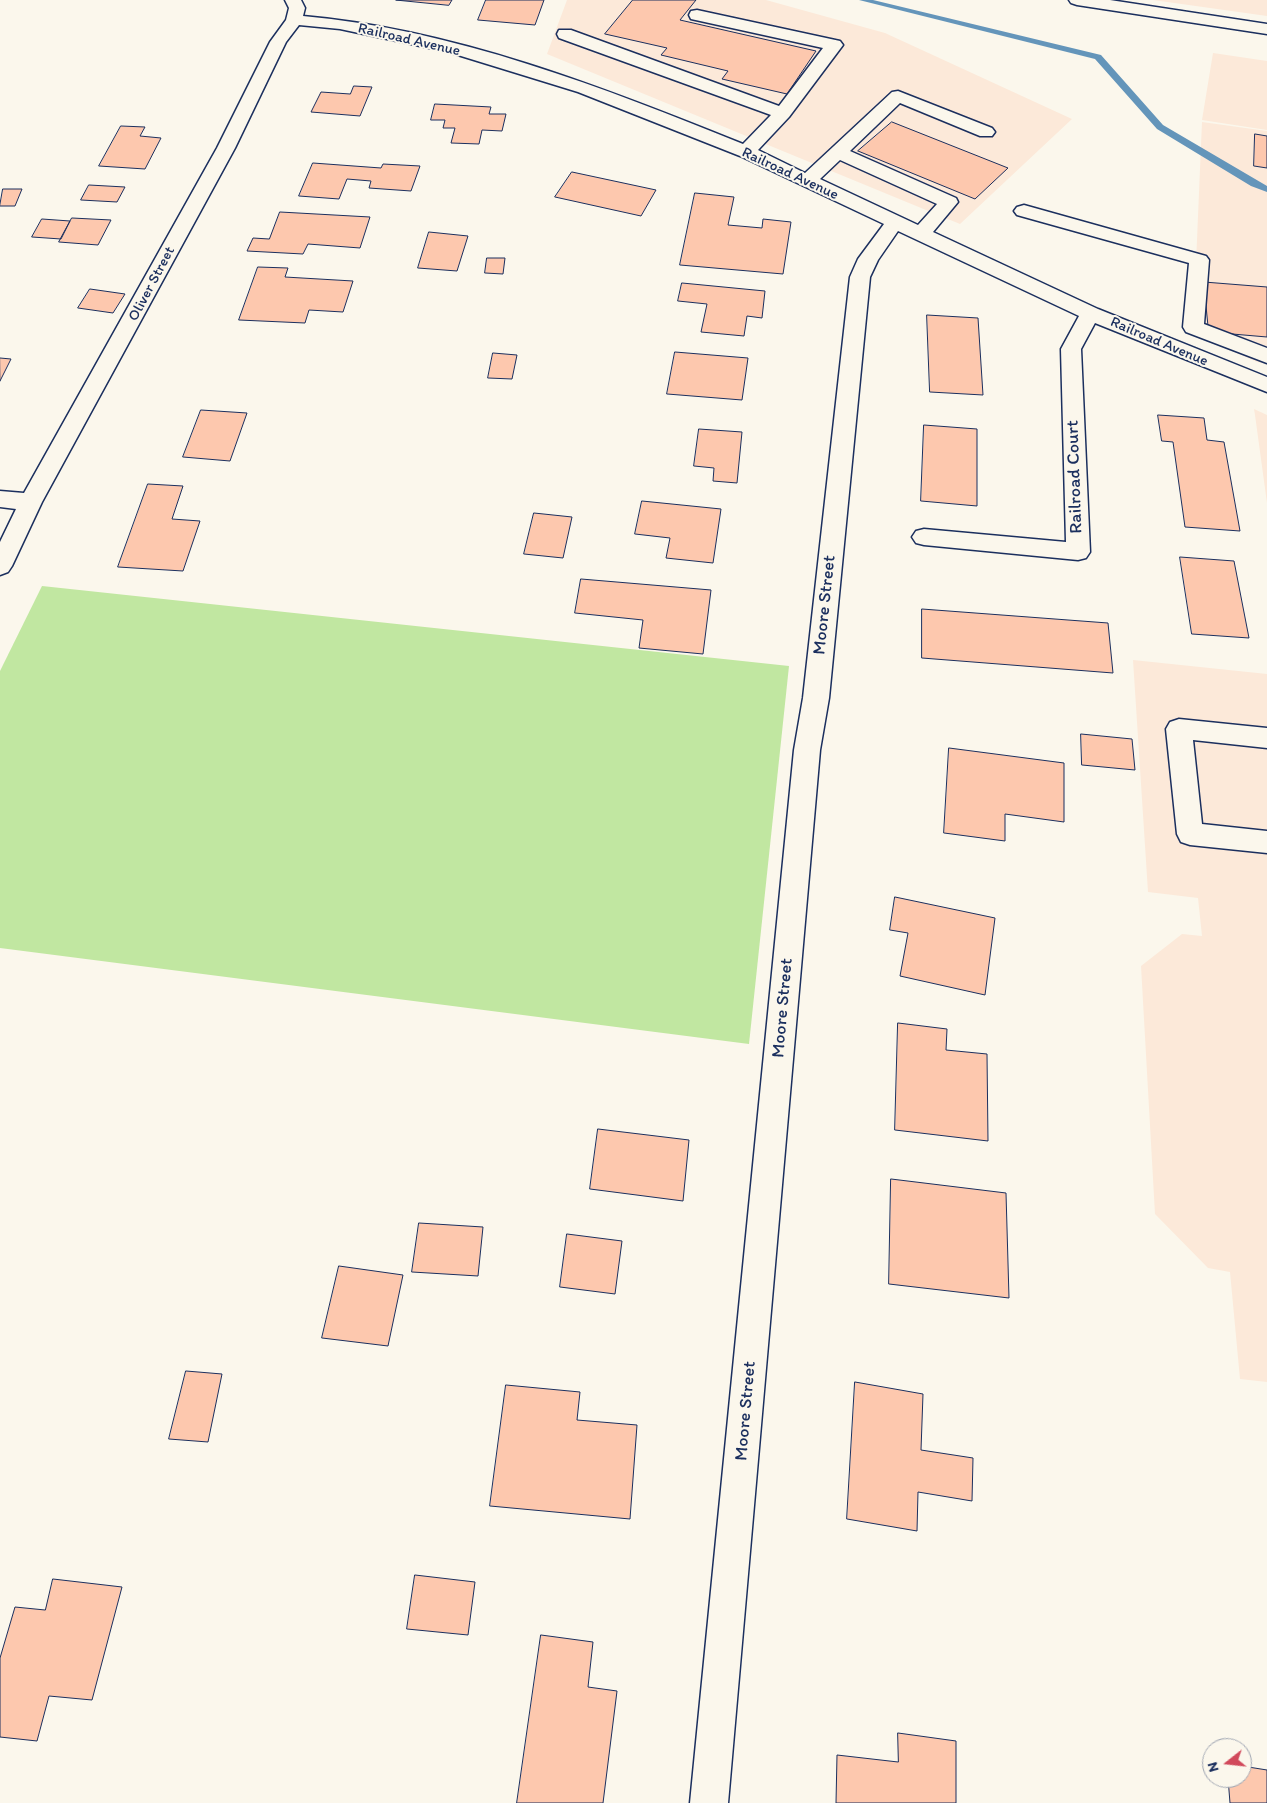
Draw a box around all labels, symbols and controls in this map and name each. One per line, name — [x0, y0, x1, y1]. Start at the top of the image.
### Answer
street label: Railroad Avenue — [356, 19, 462, 61]
street label: Railroad Avenue — [739, 144, 841, 204]
street label: Oliver Street — [125, 244, 179, 324]
street label: Railroad Avenue — [1107, 313, 1211, 371]
street label: Railroad Court — [1062, 420, 1088, 534]
street label: Moore Street — [809, 554, 841, 656]
street label: Moore Street — [768, 957, 798, 1059]
street label: Moore Street — [731, 1360, 761, 1462]
north arrow — [1202, 1738, 1252, 1788]
text: N — [1204, 1760, 1223, 1774]

